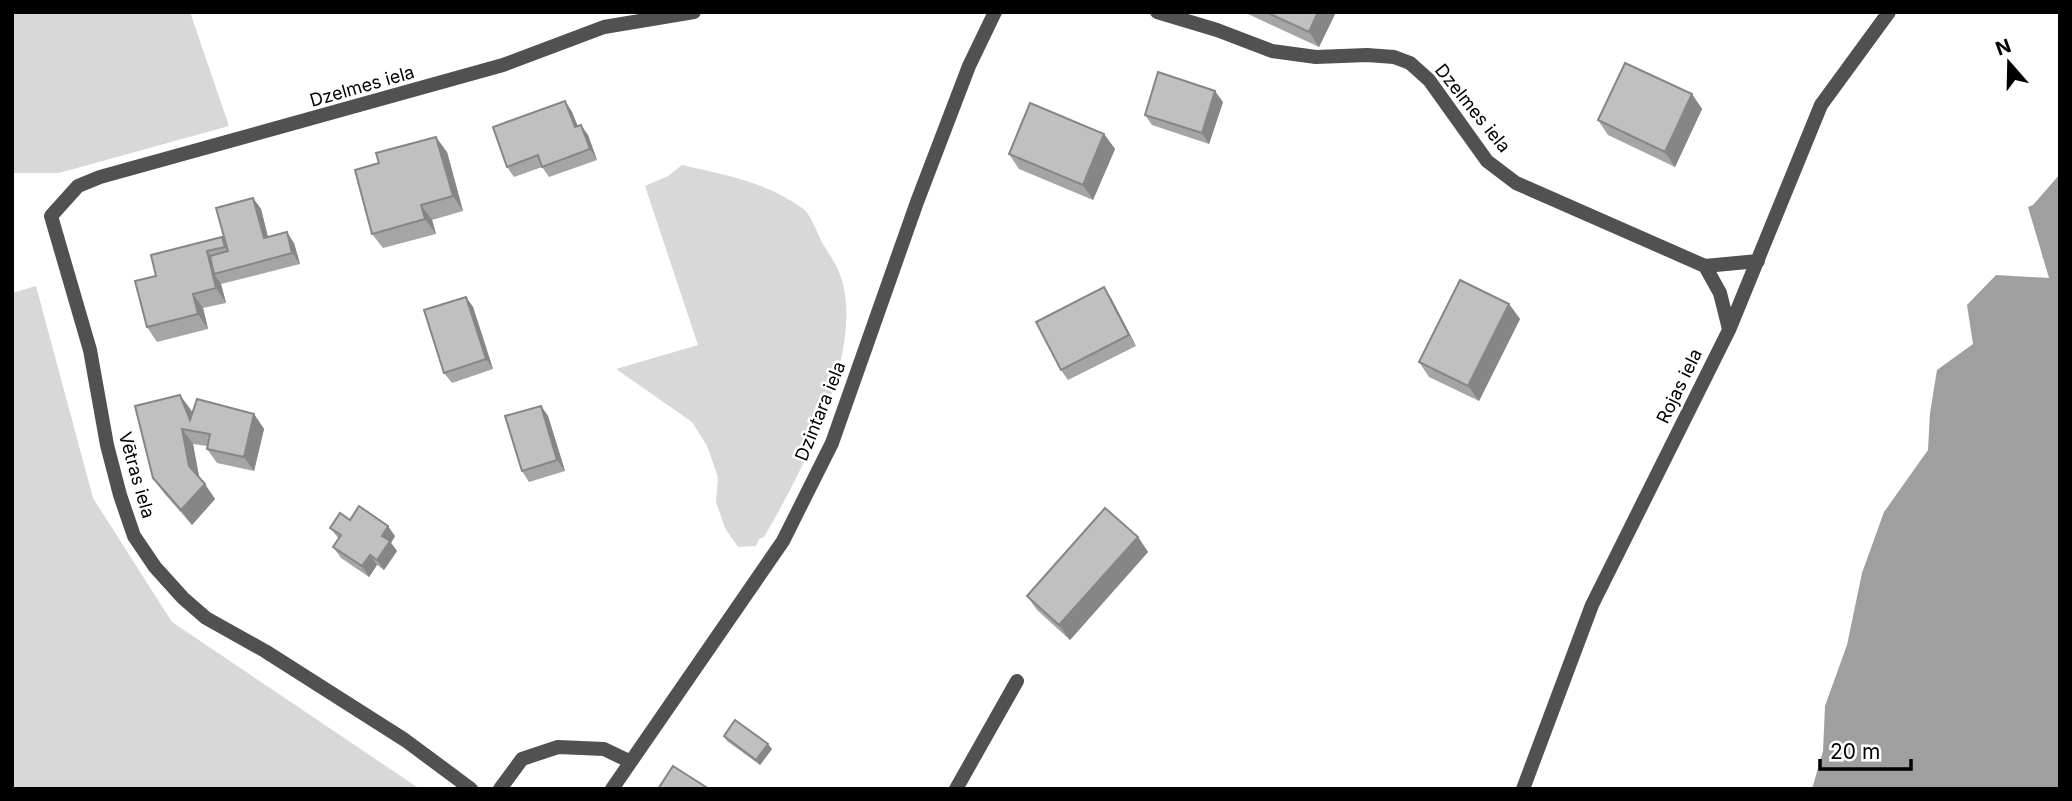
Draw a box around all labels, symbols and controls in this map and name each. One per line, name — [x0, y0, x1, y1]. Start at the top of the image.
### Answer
north arrow — [1974, 28, 2044, 98]
text: N — [1993, 34, 2014, 61]
street label: Dzelmes iela — [1431, 60, 1515, 156]
street label: Dzelmes iela — [307, 61, 417, 111]
street label: Rojas iela — [1652, 345, 1706, 427]
street label: Dzintara iela — [791, 358, 849, 464]
street label: Vētras iela — [115, 429, 159, 521]
scale bar — [1820, 728, 1911, 772]
text: 20 m — [1830, 739, 1880, 764]

